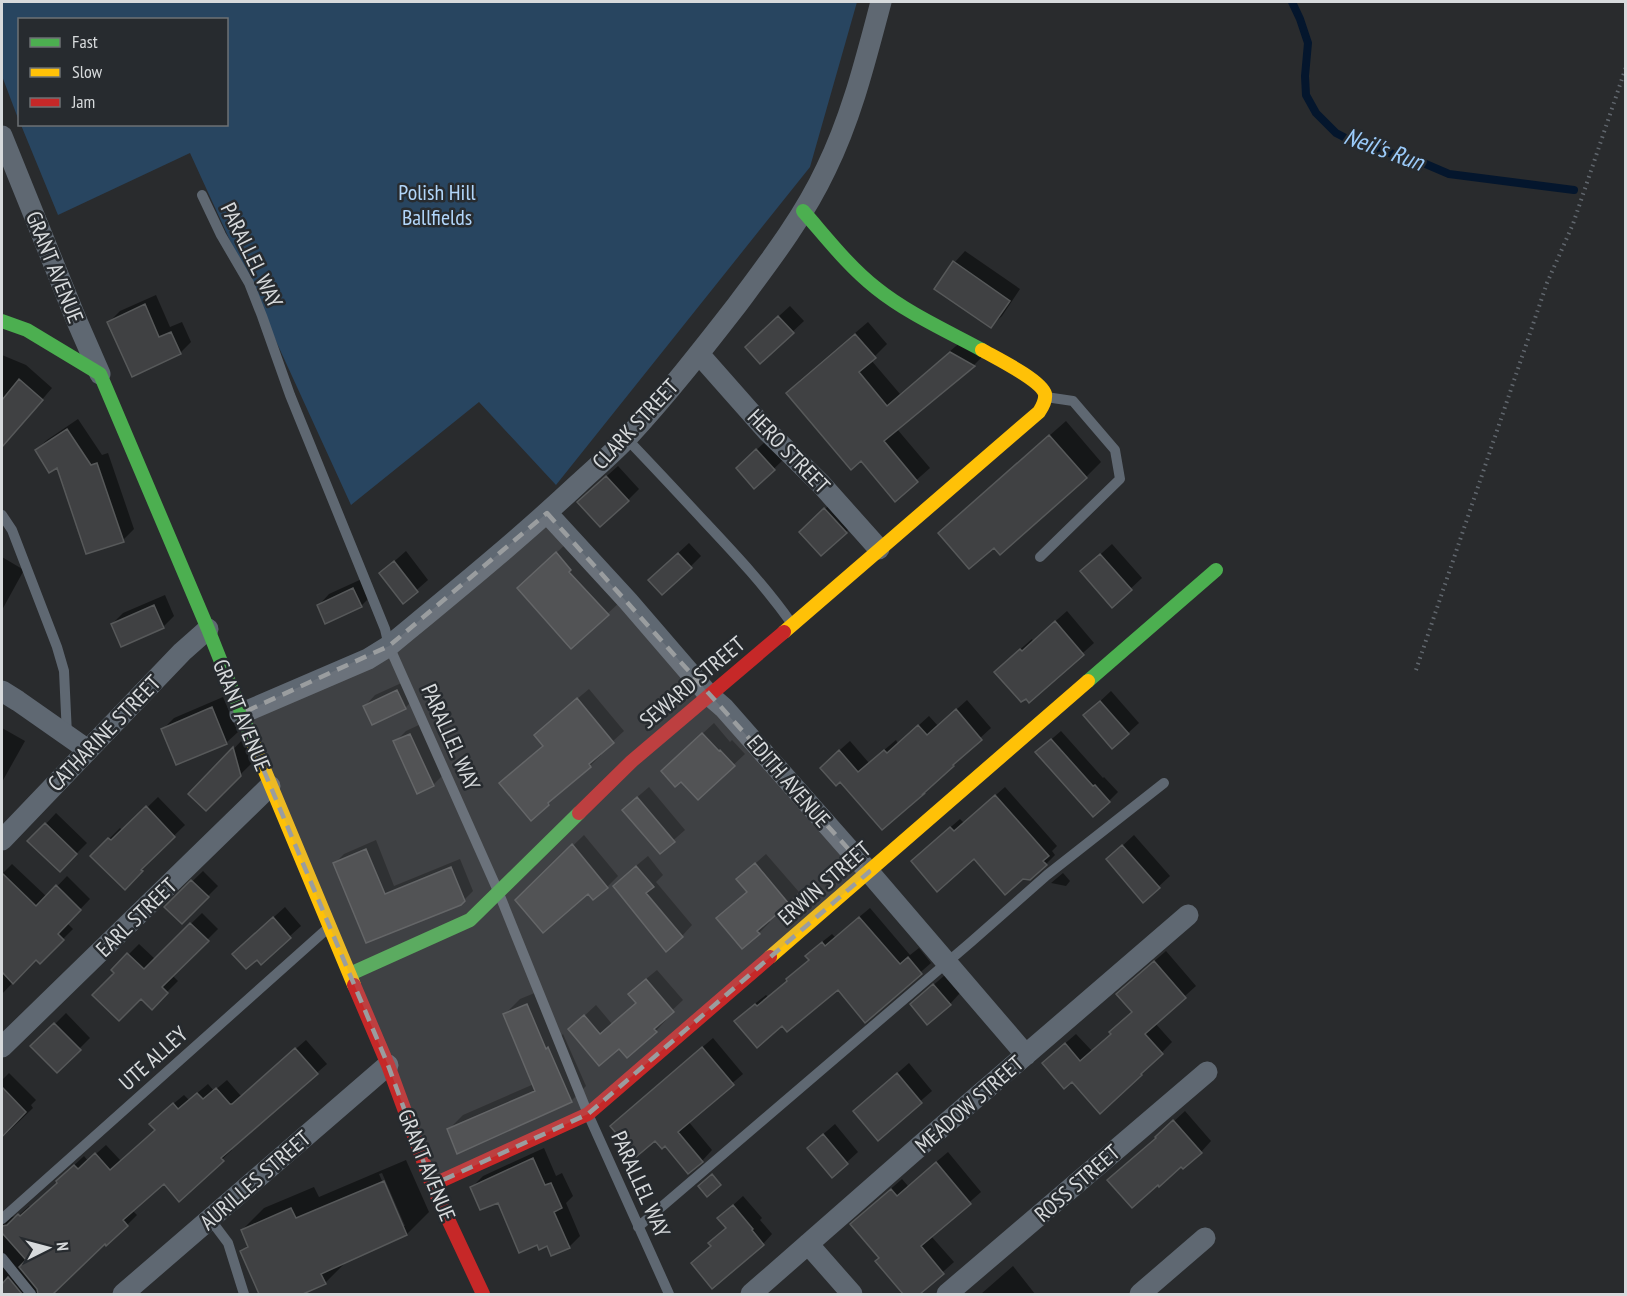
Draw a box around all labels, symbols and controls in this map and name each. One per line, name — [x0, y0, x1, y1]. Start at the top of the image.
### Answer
legend — [18, 18, 228, 126]
text: Fast — [72, 30, 98, 53]
text: Slow — [72, 60, 103, 83]
text: Jam — [71, 90, 95, 113]
water label: Neil's Run — [1340, 120, 1429, 178]
park label: Polish Hill Ballfields — [398, 178, 477, 231]
street label: PARALLEL WAY — [215, 198, 289, 312]
street label: GRANT AVENUE — [20, 207, 90, 327]
street label: CLARK STREET — [586, 373, 684, 475]
street label: HERO STREET — [742, 403, 836, 499]
street label: SEWARD STREET — [634, 630, 750, 734]
street label: GRANT AVENUE — [207, 655, 277, 775]
street label: CATHARINE STREET — [42, 669, 167, 797]
street label: PARALLEL WAY — [415, 680, 487, 794]
street label: EDITH AVENUE — [741, 729, 837, 833]
street label: ERWIN STREET — [772, 835, 876, 931]
street label: EARL STREET — [90, 871, 183, 962]
street label: UTE ALLEY — [113, 1020, 193, 1096]
street label: MEADOW STREET — [909, 1049, 1029, 1159]
street label: GRANT AVENUE — [392, 1105, 462, 1225]
street label: AURILLES STREET — [194, 1124, 316, 1236]
street label: PARALLEL WAY — [605, 1127, 677, 1241]
street label: ROSS STREET — [1029, 1138, 1126, 1228]
north arrow — [18, 1218, 78, 1278]
text: N — [53, 1241, 73, 1252]

